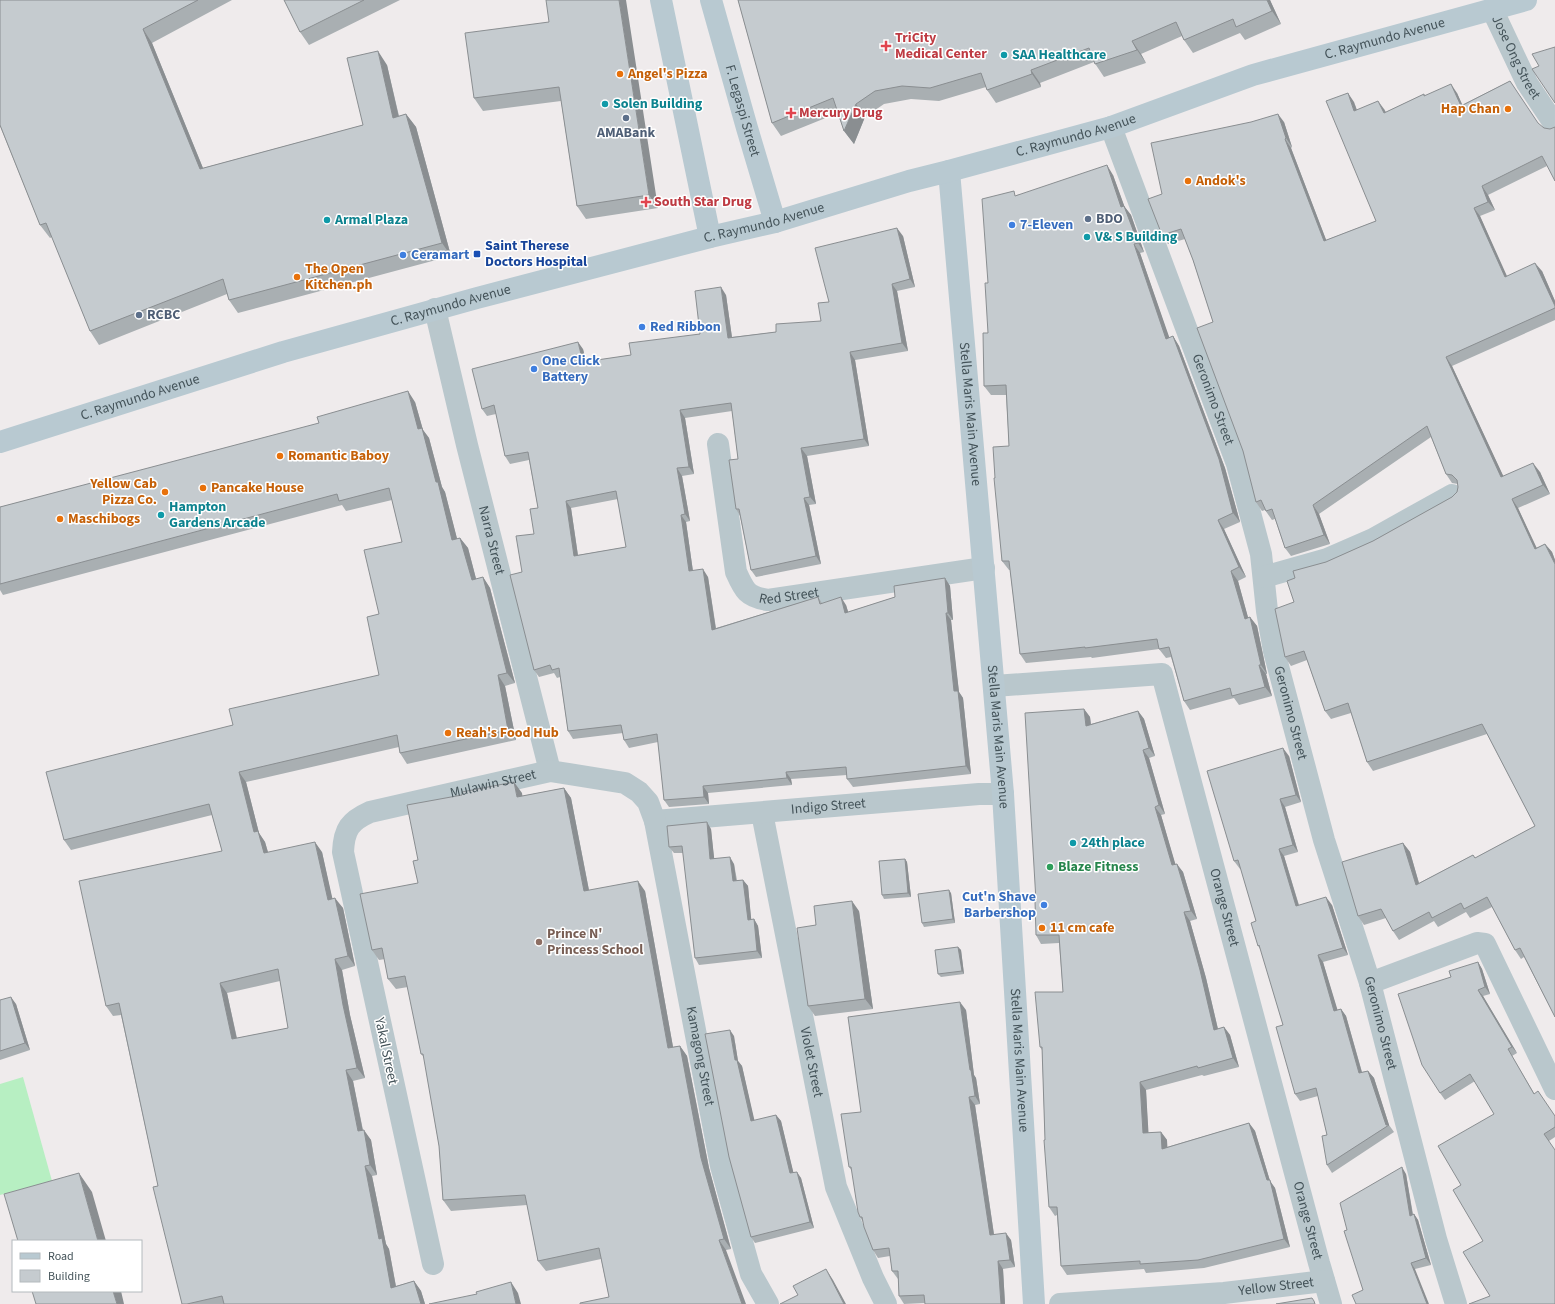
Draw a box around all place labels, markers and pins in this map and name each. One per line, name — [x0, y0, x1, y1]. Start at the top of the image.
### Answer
place label: TriCity Medical Center — [895, 28, 987, 64]
marker: TriCity Medical Center — [880, 40, 892, 52]
place label: SAA Healthcare — [1012, 45, 1106, 65]
marker: SAA Healthcare — [999, 50, 1009, 60]
place label: Angel's Pizza — [627, 64, 708, 84]
marker: Angel's Pizza — [615, 69, 625, 79]
place label: Solen Building — [613, 94, 703, 114]
marker: Solen Building — [600, 99, 610, 109]
place label: Hap Chan — [1441, 99, 1500, 119]
place label: Mercury Drug — [799, 103, 883, 123]
marker: Hap Chan — [1503, 104, 1513, 114]
marker: Mercury Drug — [786, 108, 796, 118]
marker: AMABank — [621, 113, 631, 123]
place label: AMABank — [596, 123, 655, 143]
place label: Andok's — [1195, 171, 1246, 191]
marker: Andok's — [1183, 176, 1193, 186]
place label: South Star Drug — [654, 192, 752, 212]
marker: South Star Drug — [641, 197, 651, 207]
place label: BDO — [1096, 209, 1123, 229]
place label: Armal Plaza — [334, 210, 408, 230]
marker: BDO — [1083, 214, 1093, 224]
marker: Armal Plaza — [322, 215, 332, 225]
place label: 7-Eleven — [1020, 215, 1073, 235]
marker: 7-Eleven — [1007, 220, 1017, 230]
place label: V& S Building — [1094, 227, 1178, 247]
marker: V& S Building — [1082, 232, 1092, 242]
place label: Saint Therese Doctors Hospital — [485, 236, 587, 272]
place label: Ceramart — [411, 245, 470, 265]
marker: Saint Therese Doctors Hospital — [472, 249, 482, 259]
marker: Ceramart — [398, 250, 408, 260]
place label: The Open Kitchen.ph — [305, 259, 373, 295]
marker: The Open Kitchen.ph — [292, 272, 302, 282]
place label: RCBC — [147, 305, 180, 325]
marker: RCBC — [134, 310, 144, 320]
place label: Red Ribbon — [650, 317, 721, 337]
marker: Red Ribbon — [637, 322, 647, 332]
place label: One Click Battery — [542, 351, 600, 387]
marker: One Click Battery — [529, 364, 539, 374]
place label: Romantic Baboy — [288, 446, 390, 466]
marker: Romantic Baboy — [275, 451, 285, 461]
place label: Yellow Cab Pizza Co. — [89, 474, 157, 510]
place label: Pancake House — [211, 478, 304, 498]
marker: Pancake House — [198, 483, 208, 493]
marker: Yellow Cab Pizza Co. — [160, 487, 170, 497]
place label: Hampton Gardens Arcade — [169, 497, 266, 533]
place label: Maschibogs — [68, 509, 140, 529]
marker: Hampton Gardens Arcade — [156, 510, 166, 520]
marker: Maschibogs — [55, 514, 65, 524]
place label: Reah's Food Hub — [456, 723, 559, 743]
marker: Reah's Food Hub — [443, 728, 453, 738]
place label: 24th place — [1081, 833, 1145, 853]
marker: 24th place — [1068, 838, 1078, 848]
place label: Blaze Fitness — [1058, 857, 1138, 877]
marker: Blaze Fitness — [1045, 862, 1055, 872]
place label: Cut'n Shave Barbershop — [962, 887, 1036, 923]
marker: Cut'n Shave Barbershop — [1039, 900, 1049, 910]
place label: 11 cm cafe — [1050, 918, 1115, 938]
marker: 11 cm cafe — [1037, 923, 1047, 933]
place label: Prince N' Princess School — [547, 924, 643, 960]
marker: Prince N' Princess School — [534, 937, 544, 947]

